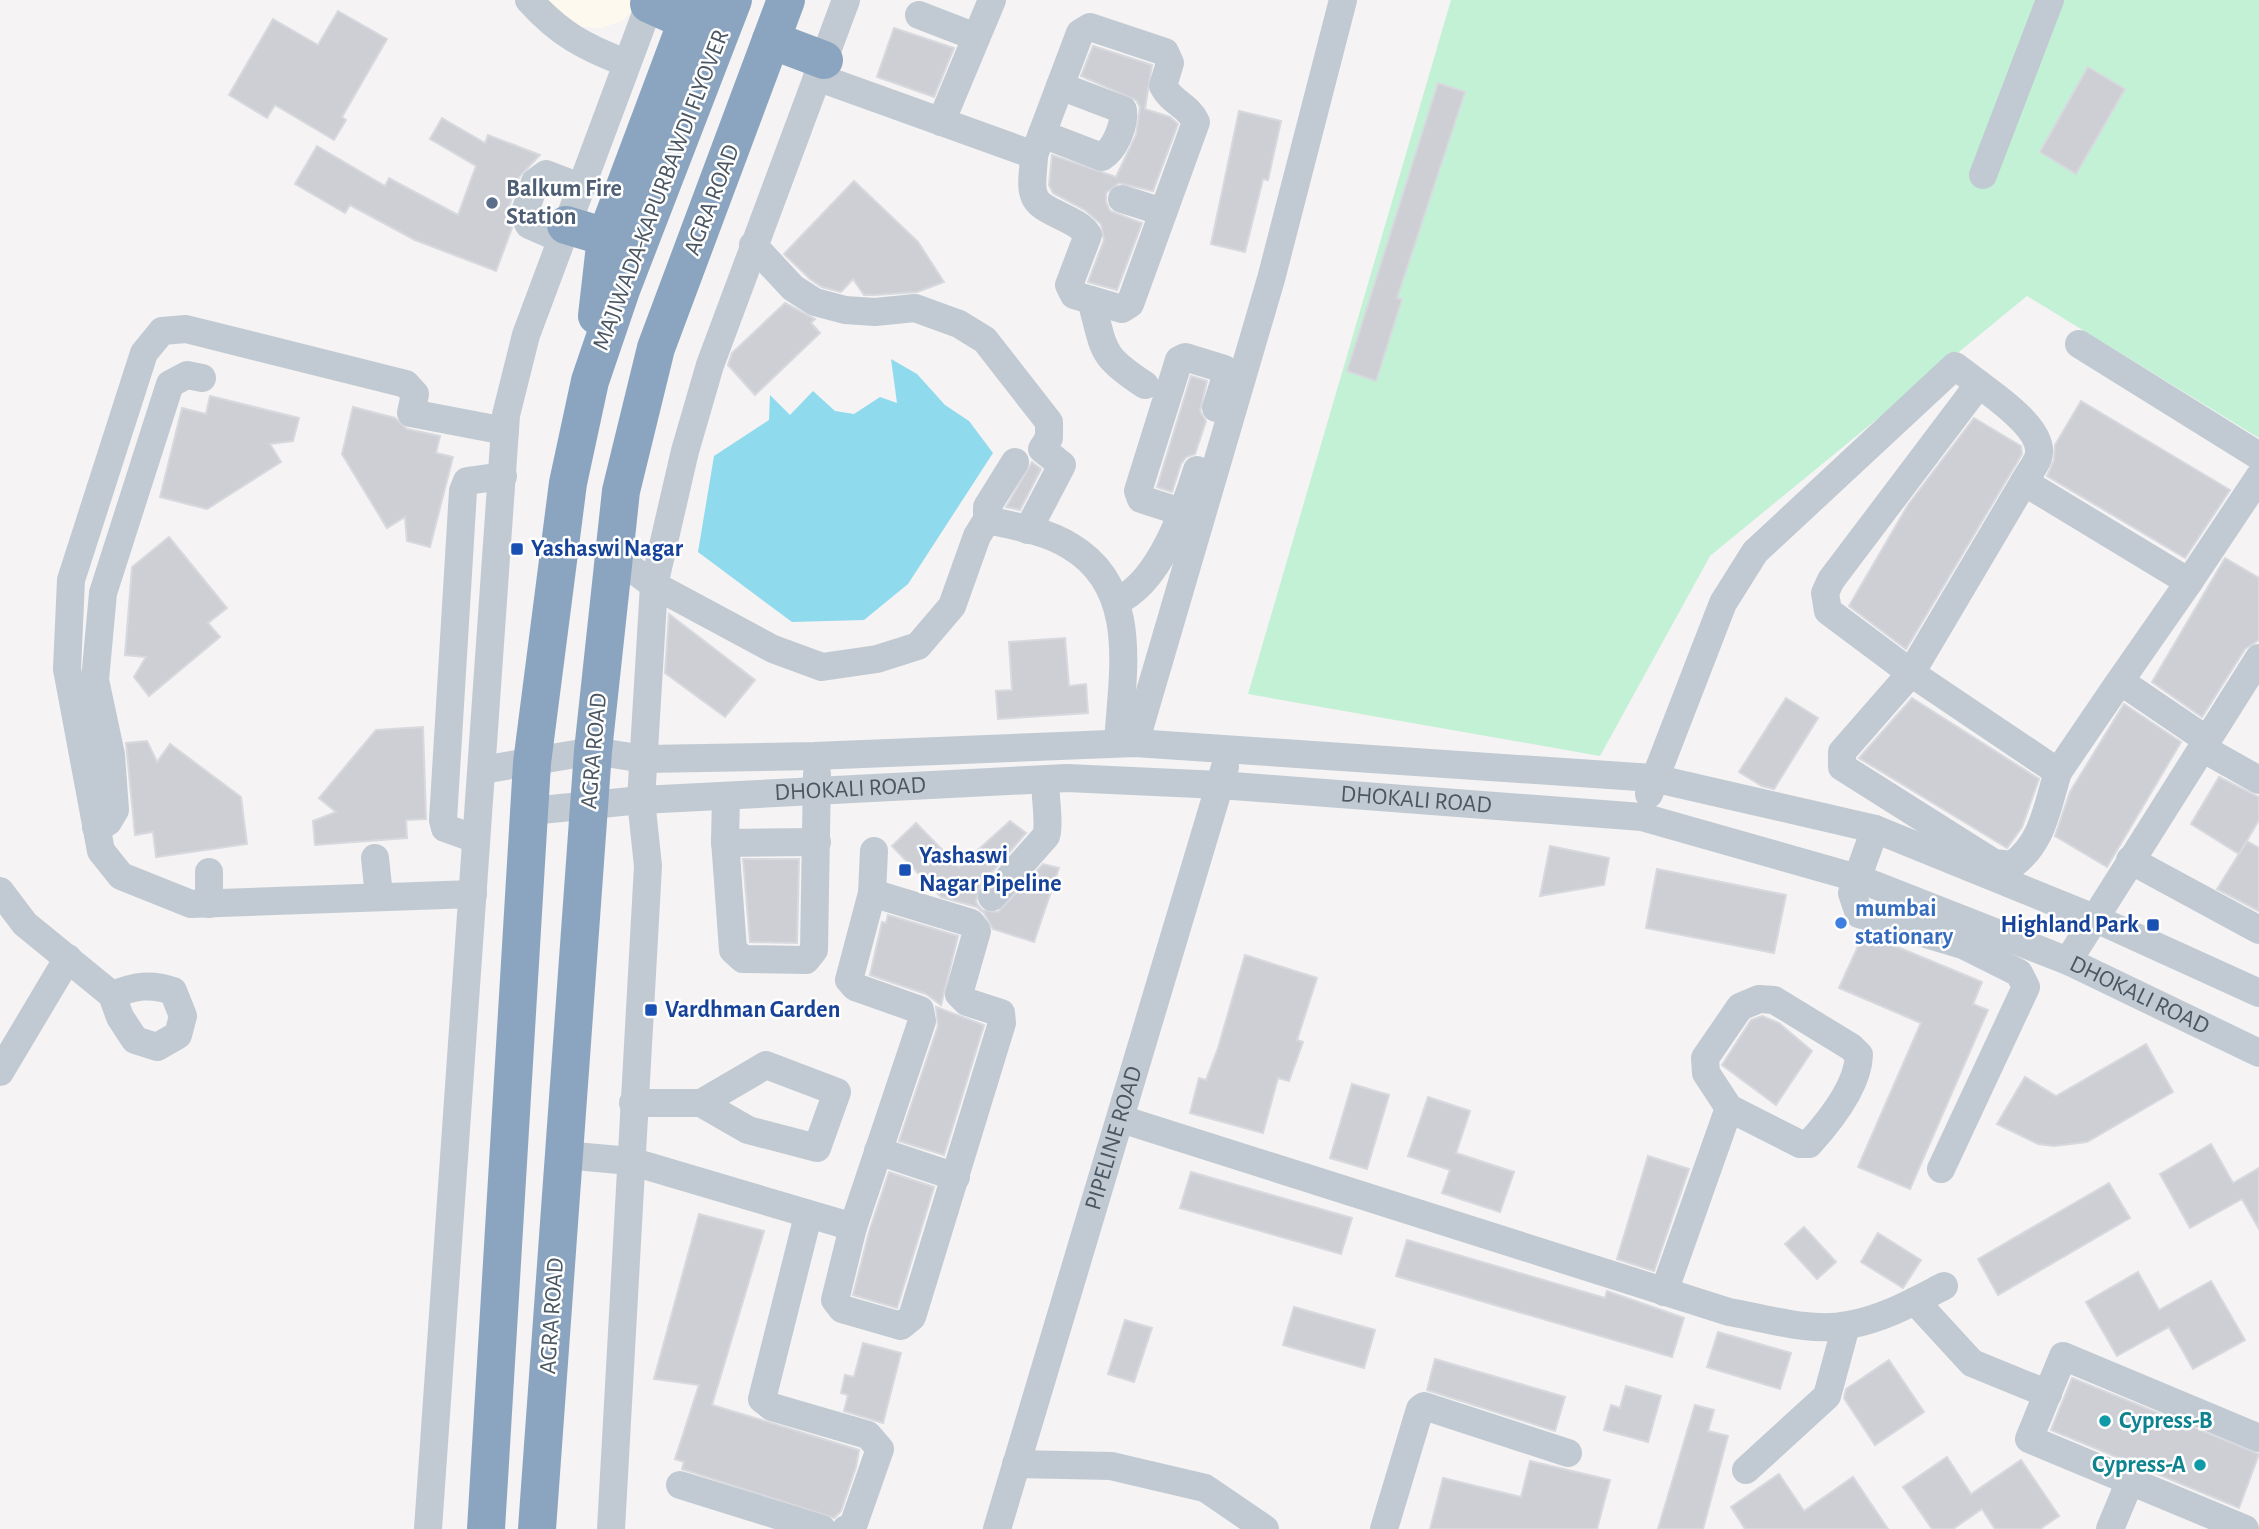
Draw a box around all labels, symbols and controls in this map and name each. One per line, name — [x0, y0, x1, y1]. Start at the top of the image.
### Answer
street label: MAJIWADA-KAPURBAWDI FLYOVER — [589, 26, 733, 354]
street label: AGRA ROAD — [680, 141, 744, 259]
place label: Balkum Fire Station — [506, 177, 622, 229]
marker: Balkum Fire Station — [484, 195, 500, 211]
place label: Yashaswi Nagar — [531, 537, 684, 561]
marker: Yashaswi Nagar — [509, 541, 525, 557]
street label: AGRA ROAD — [577, 692, 611, 810]
street label: DHOKALI ROAD — [774, 773, 926, 805]
street label: DHOKALI ROAD — [1340, 782, 1493, 818]
place label: Yashaswi Nagar Pipeline — [919, 844, 1062, 896]
marker: Yashaswi Nagar Pipeline — [897, 862, 913, 878]
place label: mumbai stationary — [1855, 897, 1954, 949]
place label: Highland Park — [2000, 913, 2139, 937]
marker: mumbai stationary — [1833, 915, 1849, 931]
marker: Highland Park — [2145, 917, 2161, 933]
street label: DHOKALI ROAD — [2066, 952, 2213, 1039]
place label: Vardhman Garden — [665, 998, 840, 1022]
marker: Vardhman Garden — [643, 1002, 659, 1018]
street label: PIPELINE ROAD — [1081, 1063, 1147, 1213]
street label: AGRA ROAD — [536, 1257, 568, 1375]
place label: Cypress-B — [2119, 1409, 2213, 1433]
marker: Cypress-B — [2097, 1413, 2113, 1429]
place label: Cypress-A — [2092, 1453, 2187, 1477]
marker: Cypress-A — [2192, 1457, 2208, 1473]

